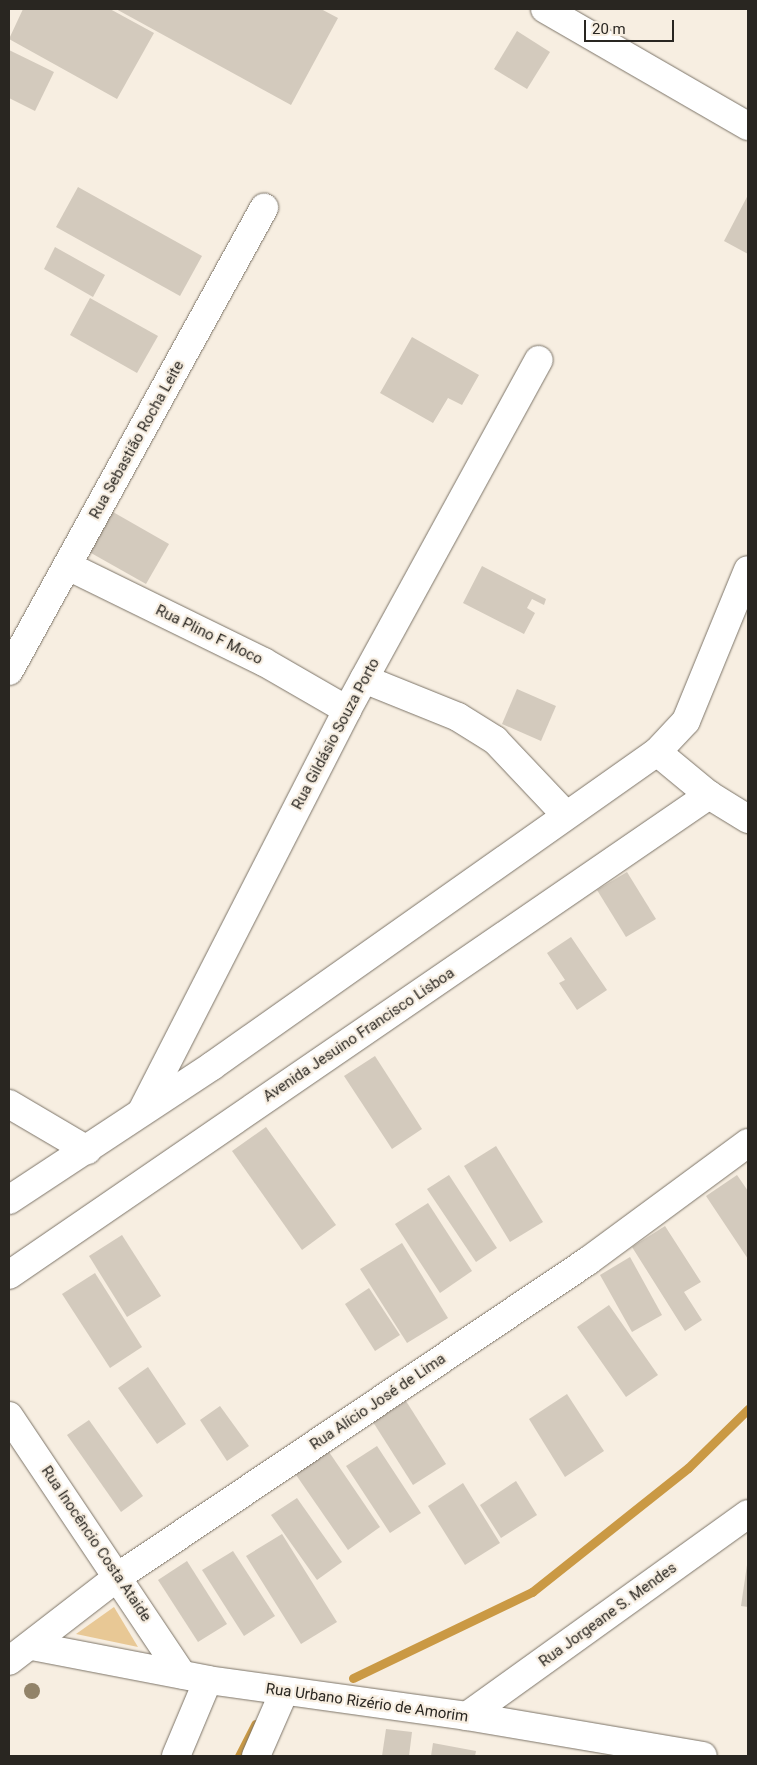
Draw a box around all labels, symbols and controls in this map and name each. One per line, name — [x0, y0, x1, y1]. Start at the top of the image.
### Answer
scale bar — [587, 10, 677, 42]
text: 20 m — [592, 20, 626, 38]
street label: Rua Sebastião Rocha Leite — [86, 358, 188, 522]
street label: Rua Plino F Moco — [153, 601, 265, 669]
street label: Rua Gildásio Souza Porto — [288, 655, 384, 813]
street label: Avenida Jesuino Francisco Lisboa — [260, 964, 458, 1106]
street label: Rua Alício José de Lima — [307, 1350, 449, 1454]
street label: Rua Inocêncio Costa Ataide — [37, 1463, 155, 1625]
street label: Rua Jorgeane S. Mendes — [536, 1559, 680, 1671]
street label: Rua Urbano Rizério de Amorim — [265, 1680, 469, 1726]

